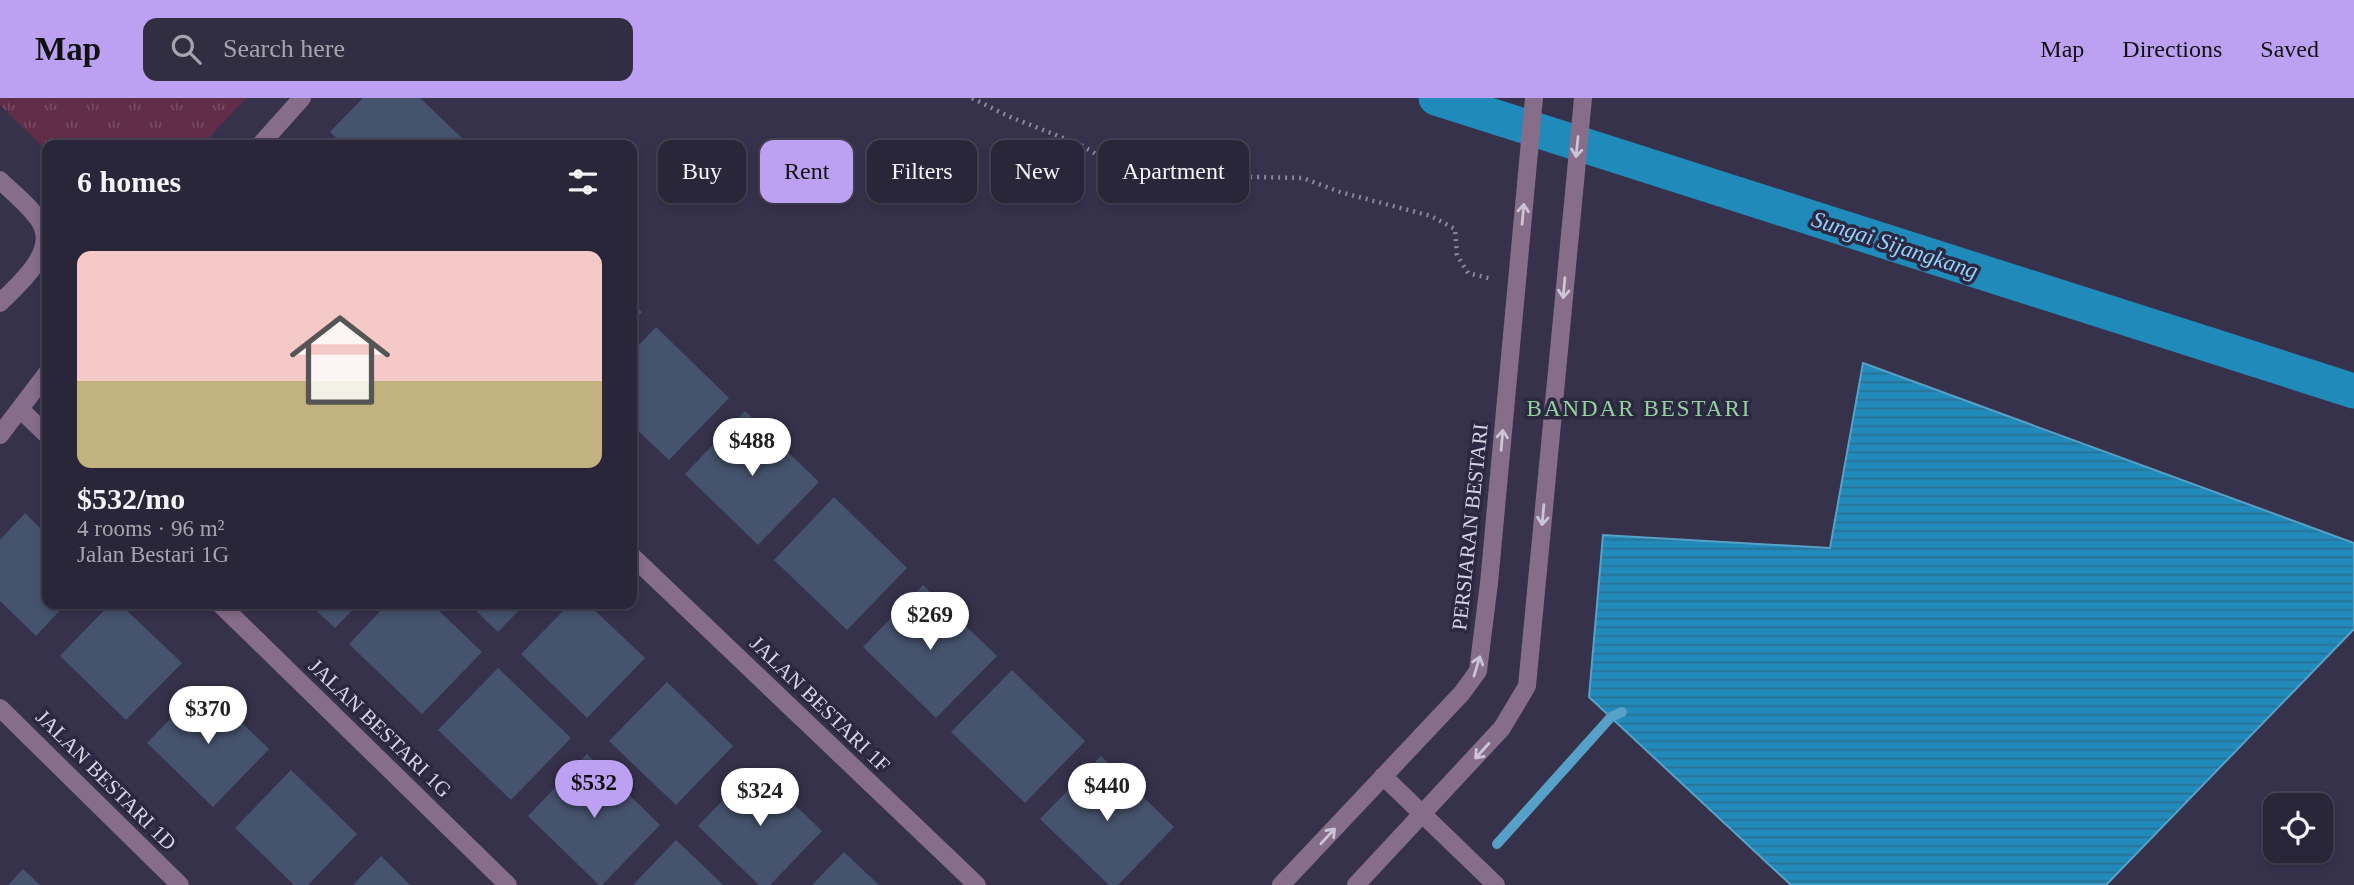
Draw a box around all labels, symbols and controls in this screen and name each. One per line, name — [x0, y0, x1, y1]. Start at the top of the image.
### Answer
search box — [143, 18, 633, 81]
icon: search — [167, 30, 205, 68]
text: Map — [35, 31, 101, 67]
text: Search here — [223, 34, 345, 63]
text: Map — [2040, 36, 2084, 62]
text: Directions — [2122, 36, 2222, 62]
text: Saved — [2260, 36, 2319, 62]
one-way arrow — [1571, 135, 1584, 158]
chip: Buy — [658, 140, 746, 203]
chip: Rent — [760, 140, 853, 203]
chip: Filters — [867, 140, 977, 203]
chip: New — [991, 140, 1084, 203]
chip: Apartment — [1098, 140, 1249, 203]
icon: filters — [564, 163, 602, 201]
text: 6 homes — [77, 165, 181, 198]
one-way arrow — [1517, 203, 1530, 226]
water label: Sungai Sijangkang — [1809, 206, 1981, 284]
one-way arrow — [1557, 276, 1570, 299]
icon: home — [277, 297, 403, 423]
district label: BANDAR BESTARI — [1527, 396, 1751, 421]
pin: $488 — [711, 418, 793, 478]
street label: PERSIARAN BESTARI — [1447, 422, 1493, 632]
text: $488 — [729, 428, 775, 453]
one-way arrow — [1496, 430, 1509, 452]
text: $532/mo — [77, 482, 185, 515]
one-way arrow — [1536, 503, 1549, 526]
text: 4 rooms · 96 m² — [77, 516, 224, 541]
text: Jalan Bestari 1G — [77, 542, 229, 567]
pin: $269 — [889, 592, 971, 652]
text: $269 — [907, 602, 953, 627]
street label: JALAN BESTARI 1F — [745, 631, 895, 777]
street label: JALAN BESTARI 1G — [304, 654, 456, 802]
one-way arrow — [1471, 655, 1484, 677]
pin: $370 — [167, 686, 249, 746]
text: $370 — [185, 696, 231, 721]
street label: JALAN BESTARI 1D — [31, 705, 181, 855]
one-way arrow — [1473, 742, 1490, 759]
pin: $532 — [553, 760, 635, 820]
pin: $440 — [1066, 764, 1148, 823]
pin: $324 — [719, 768, 801, 828]
text: $532 — [571, 770, 617, 795]
text: $440 — [1084, 773, 1130, 798]
text: $324 — [737, 778, 783, 803]
map controls — [2263, 793, 2333, 863]
button: locate — [2263, 793, 2333, 863]
one-way arrow — [1319, 828, 1336, 845]

